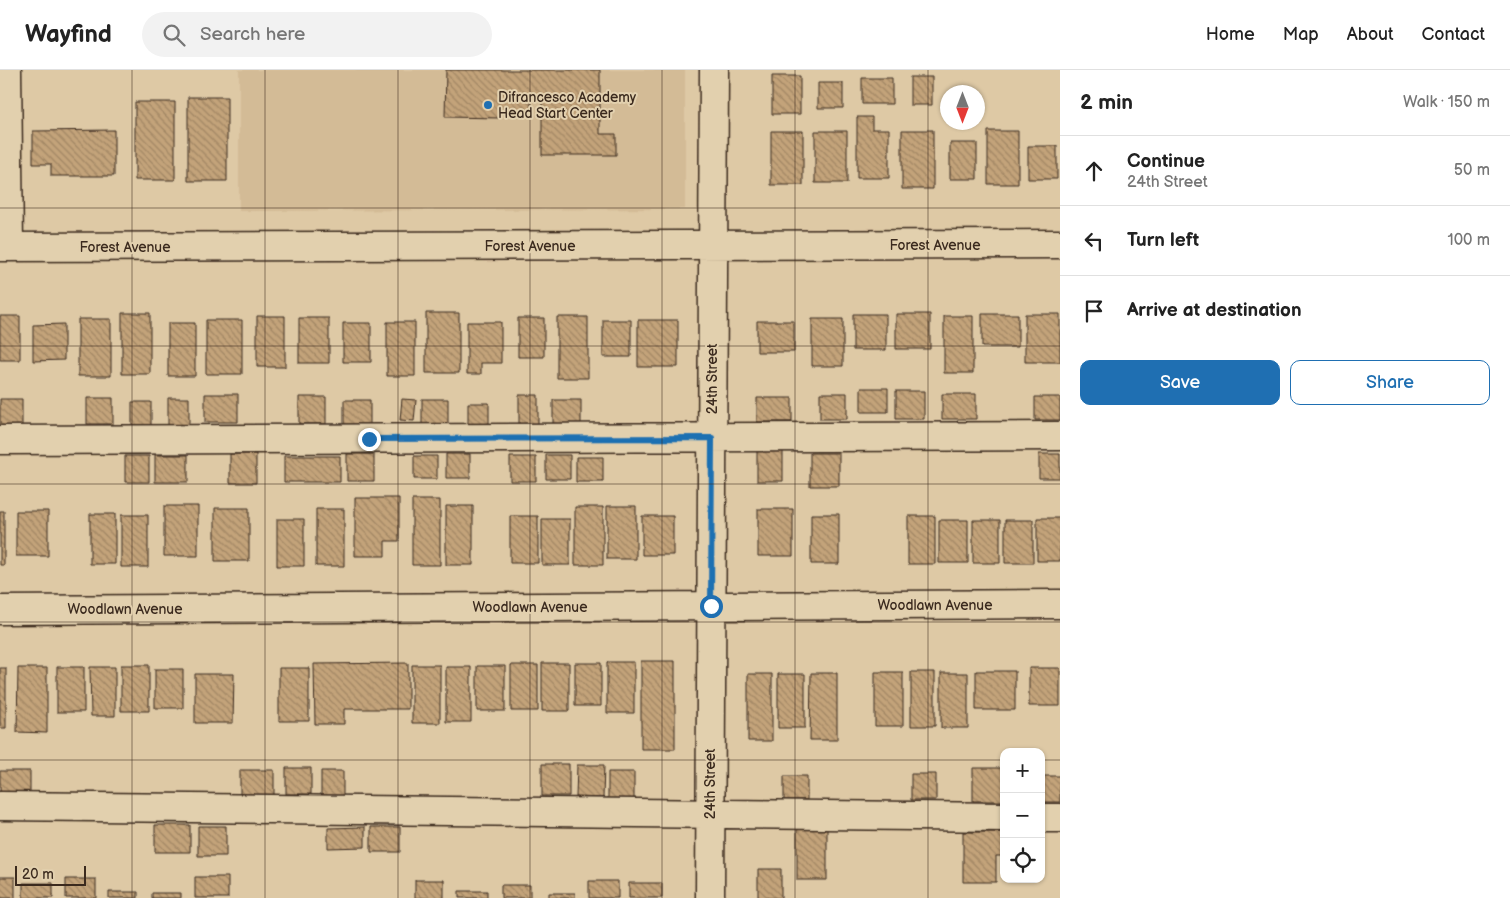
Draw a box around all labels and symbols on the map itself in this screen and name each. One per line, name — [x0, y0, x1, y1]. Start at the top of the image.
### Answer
north arrow — [940, 85, 985, 130]
place label: Difrancesco Academy Head Start Center — [498, 89, 637, 122]
marker: Difrancesco Academy Head Start Center — [482, 99, 494, 111]
street label: Forest Avenue — [890, 237, 980, 254]
street label: Forest Avenue — [485, 238, 575, 255]
street label: Forest Avenue — [80, 239, 170, 256]
street label: 24th Street — [704, 343, 721, 414]
route end — [358, 428, 381, 451]
route start — [700, 595, 723, 618]
street label: Woodlawn Avenue — [878, 597, 992, 614]
street label: Woodlawn Avenue — [473, 599, 587, 616]
street label: Woodlawn Avenue — [68, 601, 182, 618]
street label: 24th Street — [702, 748, 719, 819]
scale bar — [15, 863, 86, 886]

